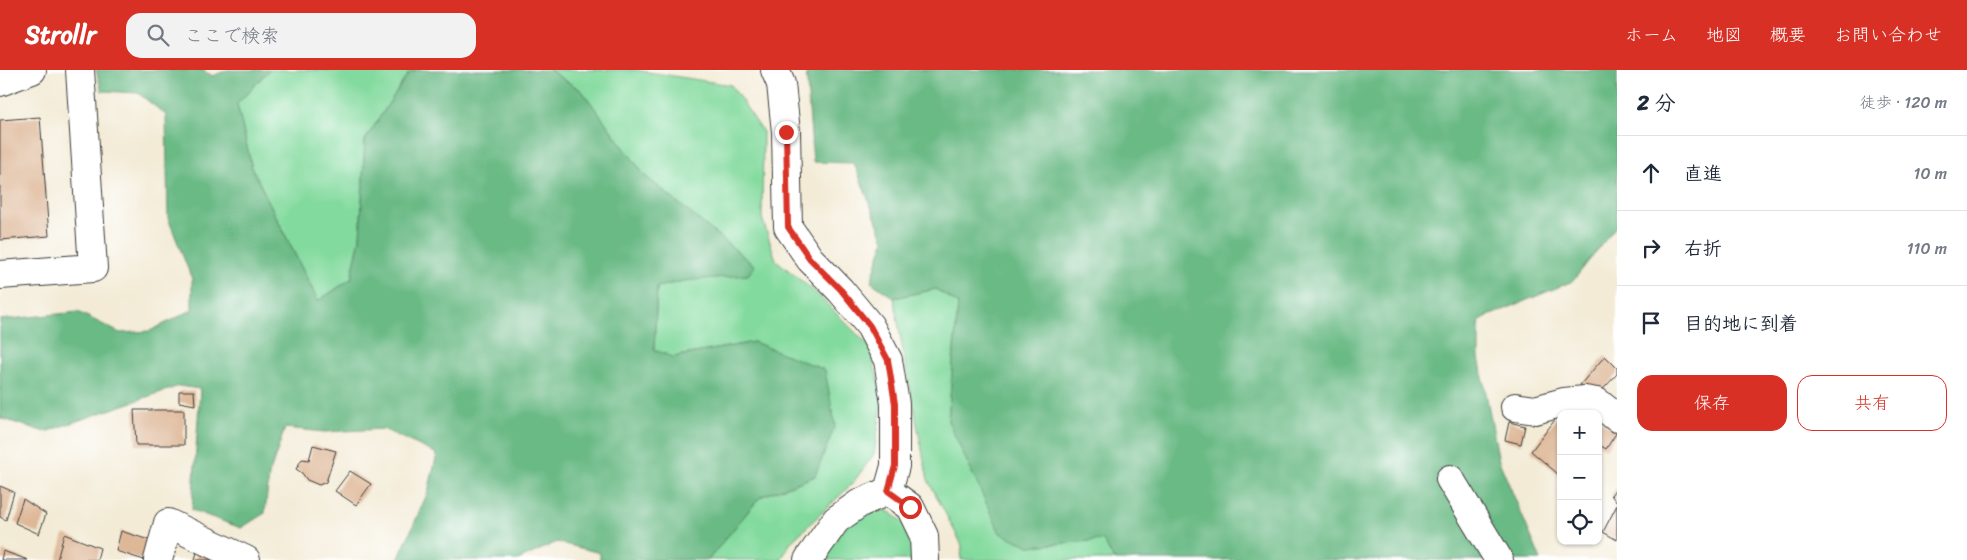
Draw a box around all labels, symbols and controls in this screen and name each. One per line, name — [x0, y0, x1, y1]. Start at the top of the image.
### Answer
search box — [126, 13, 476, 58]
text: Strollr — [25, 14, 96, 56]
text: ここで検索 — [184, 19, 279, 52]
text: ホーム — [1625, 19, 1678, 51]
text: 地図 — [1706, 19, 1742, 51]
text: 概要 — [1770, 19, 1806, 51]
text: お問い合わせ — [1834, 19, 1942, 51]
icon: search — [144, 21, 172, 49]
text: 2 分 — [1637, 84, 1676, 122]
text: 徒歩 · 120 m — [1860, 88, 1947, 117]
route end — [775, 121, 798, 144]
text: 直進 — [1684, 157, 1722, 190]
icon: ahead — [1637, 159, 1665, 187]
text: 10 m — [1914, 159, 1947, 188]
text: 右折 — [1684, 232, 1722, 265]
icon: right — [1637, 234, 1665, 262]
text: 110 m — [1907, 234, 1947, 263]
text: 目的地に到着 — [1684, 307, 1798, 340]
icon: arrive — [1637, 309, 1665, 337]
button: 保存 — [1637, 375, 1787, 431]
button: 共有 — [1797, 375, 1947, 431]
map controls — [1557, 410, 1602, 545]
button: + — [1557, 410, 1602, 455]
button: − — [1557, 455, 1602, 500]
route start — [899, 496, 922, 519]
button: locate — [1557, 500, 1602, 545]

